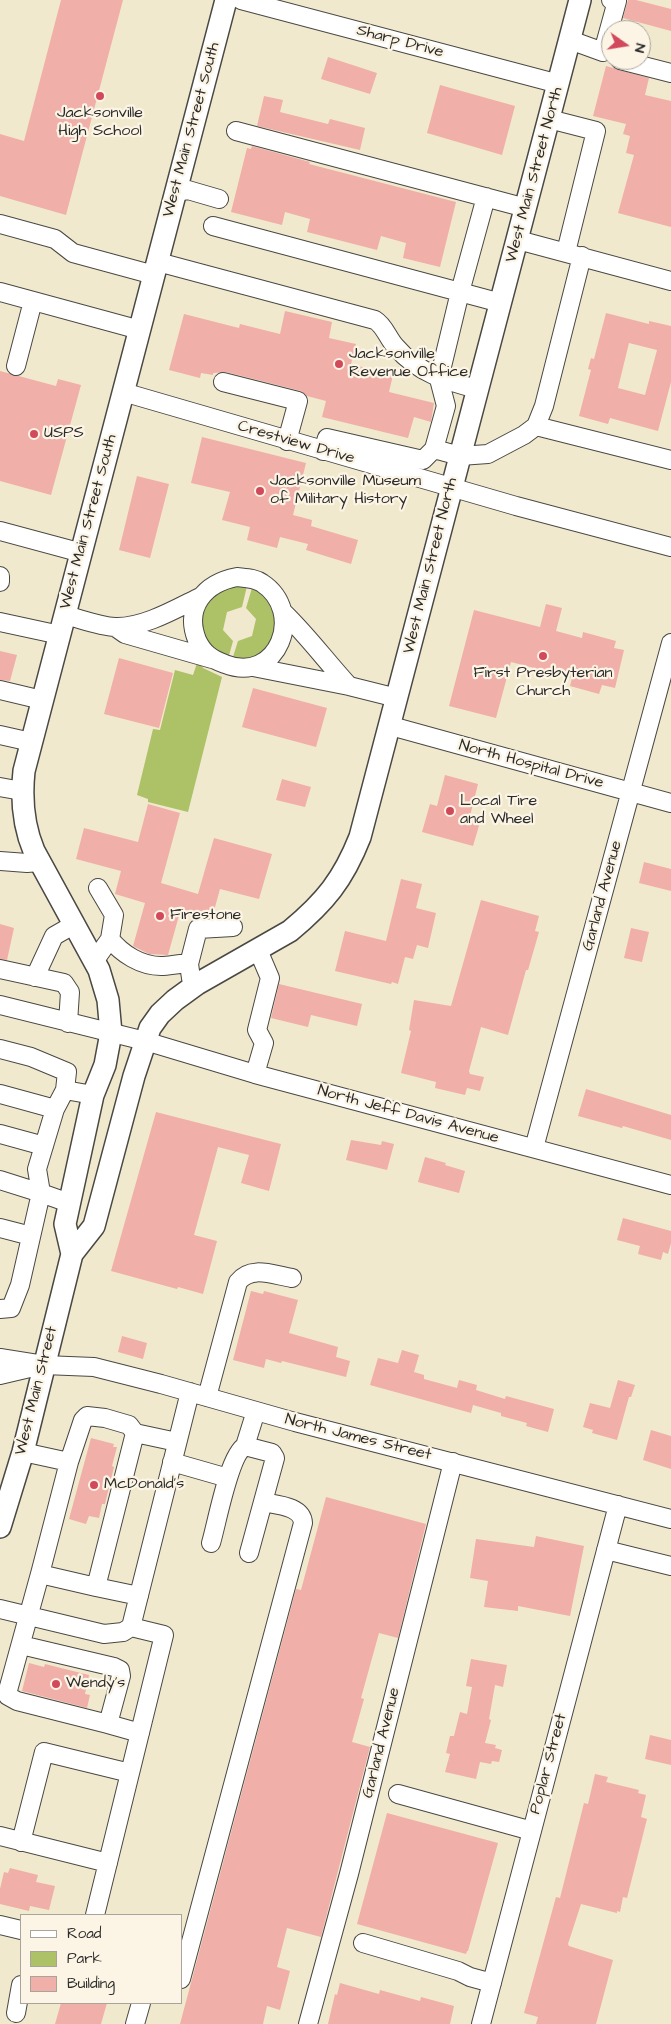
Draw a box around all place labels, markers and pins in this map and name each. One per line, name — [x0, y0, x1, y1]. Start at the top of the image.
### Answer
marker: Jacksonville High School — [94, 90, 106, 102]
place label: Jacksonville High School — [57, 104, 143, 142]
place label: Jacksonville Revenue Office — [349, 345, 468, 383]
marker: Jacksonville Revenue Office — [333, 358, 345, 370]
place label: USPS — [44, 424, 84, 444]
marker: USPS — [28, 428, 40, 440]
place label: Jacksonville Museum of Military History — [270, 472, 421, 510]
marker: Jacksonville Museum of Military History — [254, 485, 266, 497]
marker: First Presbyterian Church — [537, 650, 549, 662]
place label: First Presbyterian Church — [473, 664, 613, 702]
place label: Local Tire and Wheel — [460, 792, 537, 830]
marker: Local Tire and Wheel — [444, 805, 456, 817]
place label: Firestone — [170, 906, 241, 926]
marker: Firestone — [154, 910, 166, 922]
place label: McDonald's — [104, 1475, 184, 1495]
marker: McDonald's — [88, 1479, 100, 1491]
place label: Wendy's — [66, 1674, 125, 1694]
marker: Wendy's — [50, 1678, 62, 1690]

